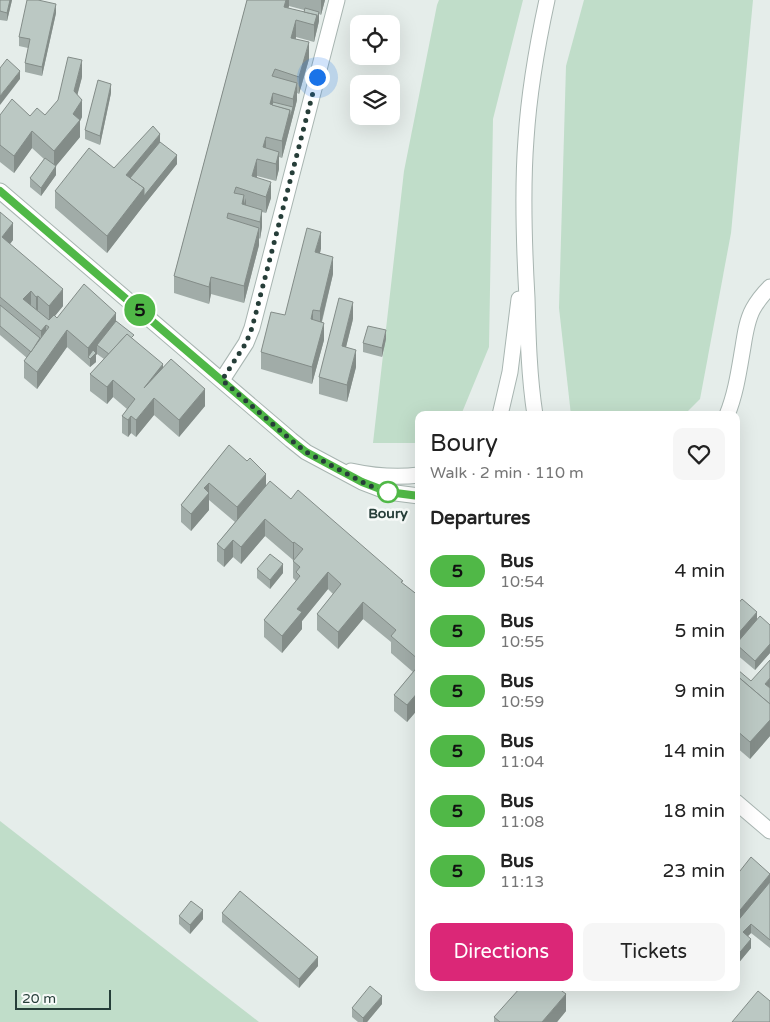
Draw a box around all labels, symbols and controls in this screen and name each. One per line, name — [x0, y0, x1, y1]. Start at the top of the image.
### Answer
map controls — [350, 15, 400, 125]
button: locate — [350, 15, 400, 65]
your location — [305, 65, 330, 90]
button: layers — [350, 75, 400, 125]
line badge: 5 — [124, 294, 156, 326]
text: 5 — [134, 299, 146, 321]
button: heart — [673, 428, 725, 480]
text: Boury — [430, 429, 498, 458]
text: Walk · 2 min · 110 m — [430, 463, 584, 483]
marker: Boury — [377, 481, 399, 503]
place label: Boury — [368, 505, 408, 522]
text: Departures — [430, 507, 530, 529]
text: Bus — [500, 550, 534, 572]
text: 5 — [452, 560, 463, 582]
text: 4 min — [674, 560, 725, 582]
text: 10:54 — [500, 572, 544, 592]
text: Bus — [500, 610, 534, 632]
text: 5 — [452, 620, 463, 642]
text: 5 min — [674, 620, 725, 642]
text: 10:55 — [500, 632, 544, 652]
text: Bus — [500, 670, 534, 692]
text: 5 — [452, 680, 463, 702]
text: 9 min — [674, 680, 725, 702]
text: 10:59 — [500, 692, 544, 712]
text: Bus — [500, 730, 534, 752]
text: 5 — [452, 740, 463, 762]
text: 14 min — [662, 740, 725, 762]
text: 11:04 — [500, 752, 544, 772]
text: Bus — [500, 790, 534, 812]
text: 5 — [452, 800, 463, 822]
text: 18 min — [662, 800, 725, 822]
text: 11:08 — [500, 812, 544, 832]
text: Bus — [500, 850, 534, 872]
text: 5 — [452, 860, 463, 882]
text: 23 min — [662, 860, 725, 882]
text: 11:13 — [500, 872, 544, 892]
button: Directions — [430, 923, 573, 981]
button: Tickets — [583, 923, 725, 981]
scale bar — [15, 987, 111, 1010]
text: 20 m — [22, 990, 56, 1007]

